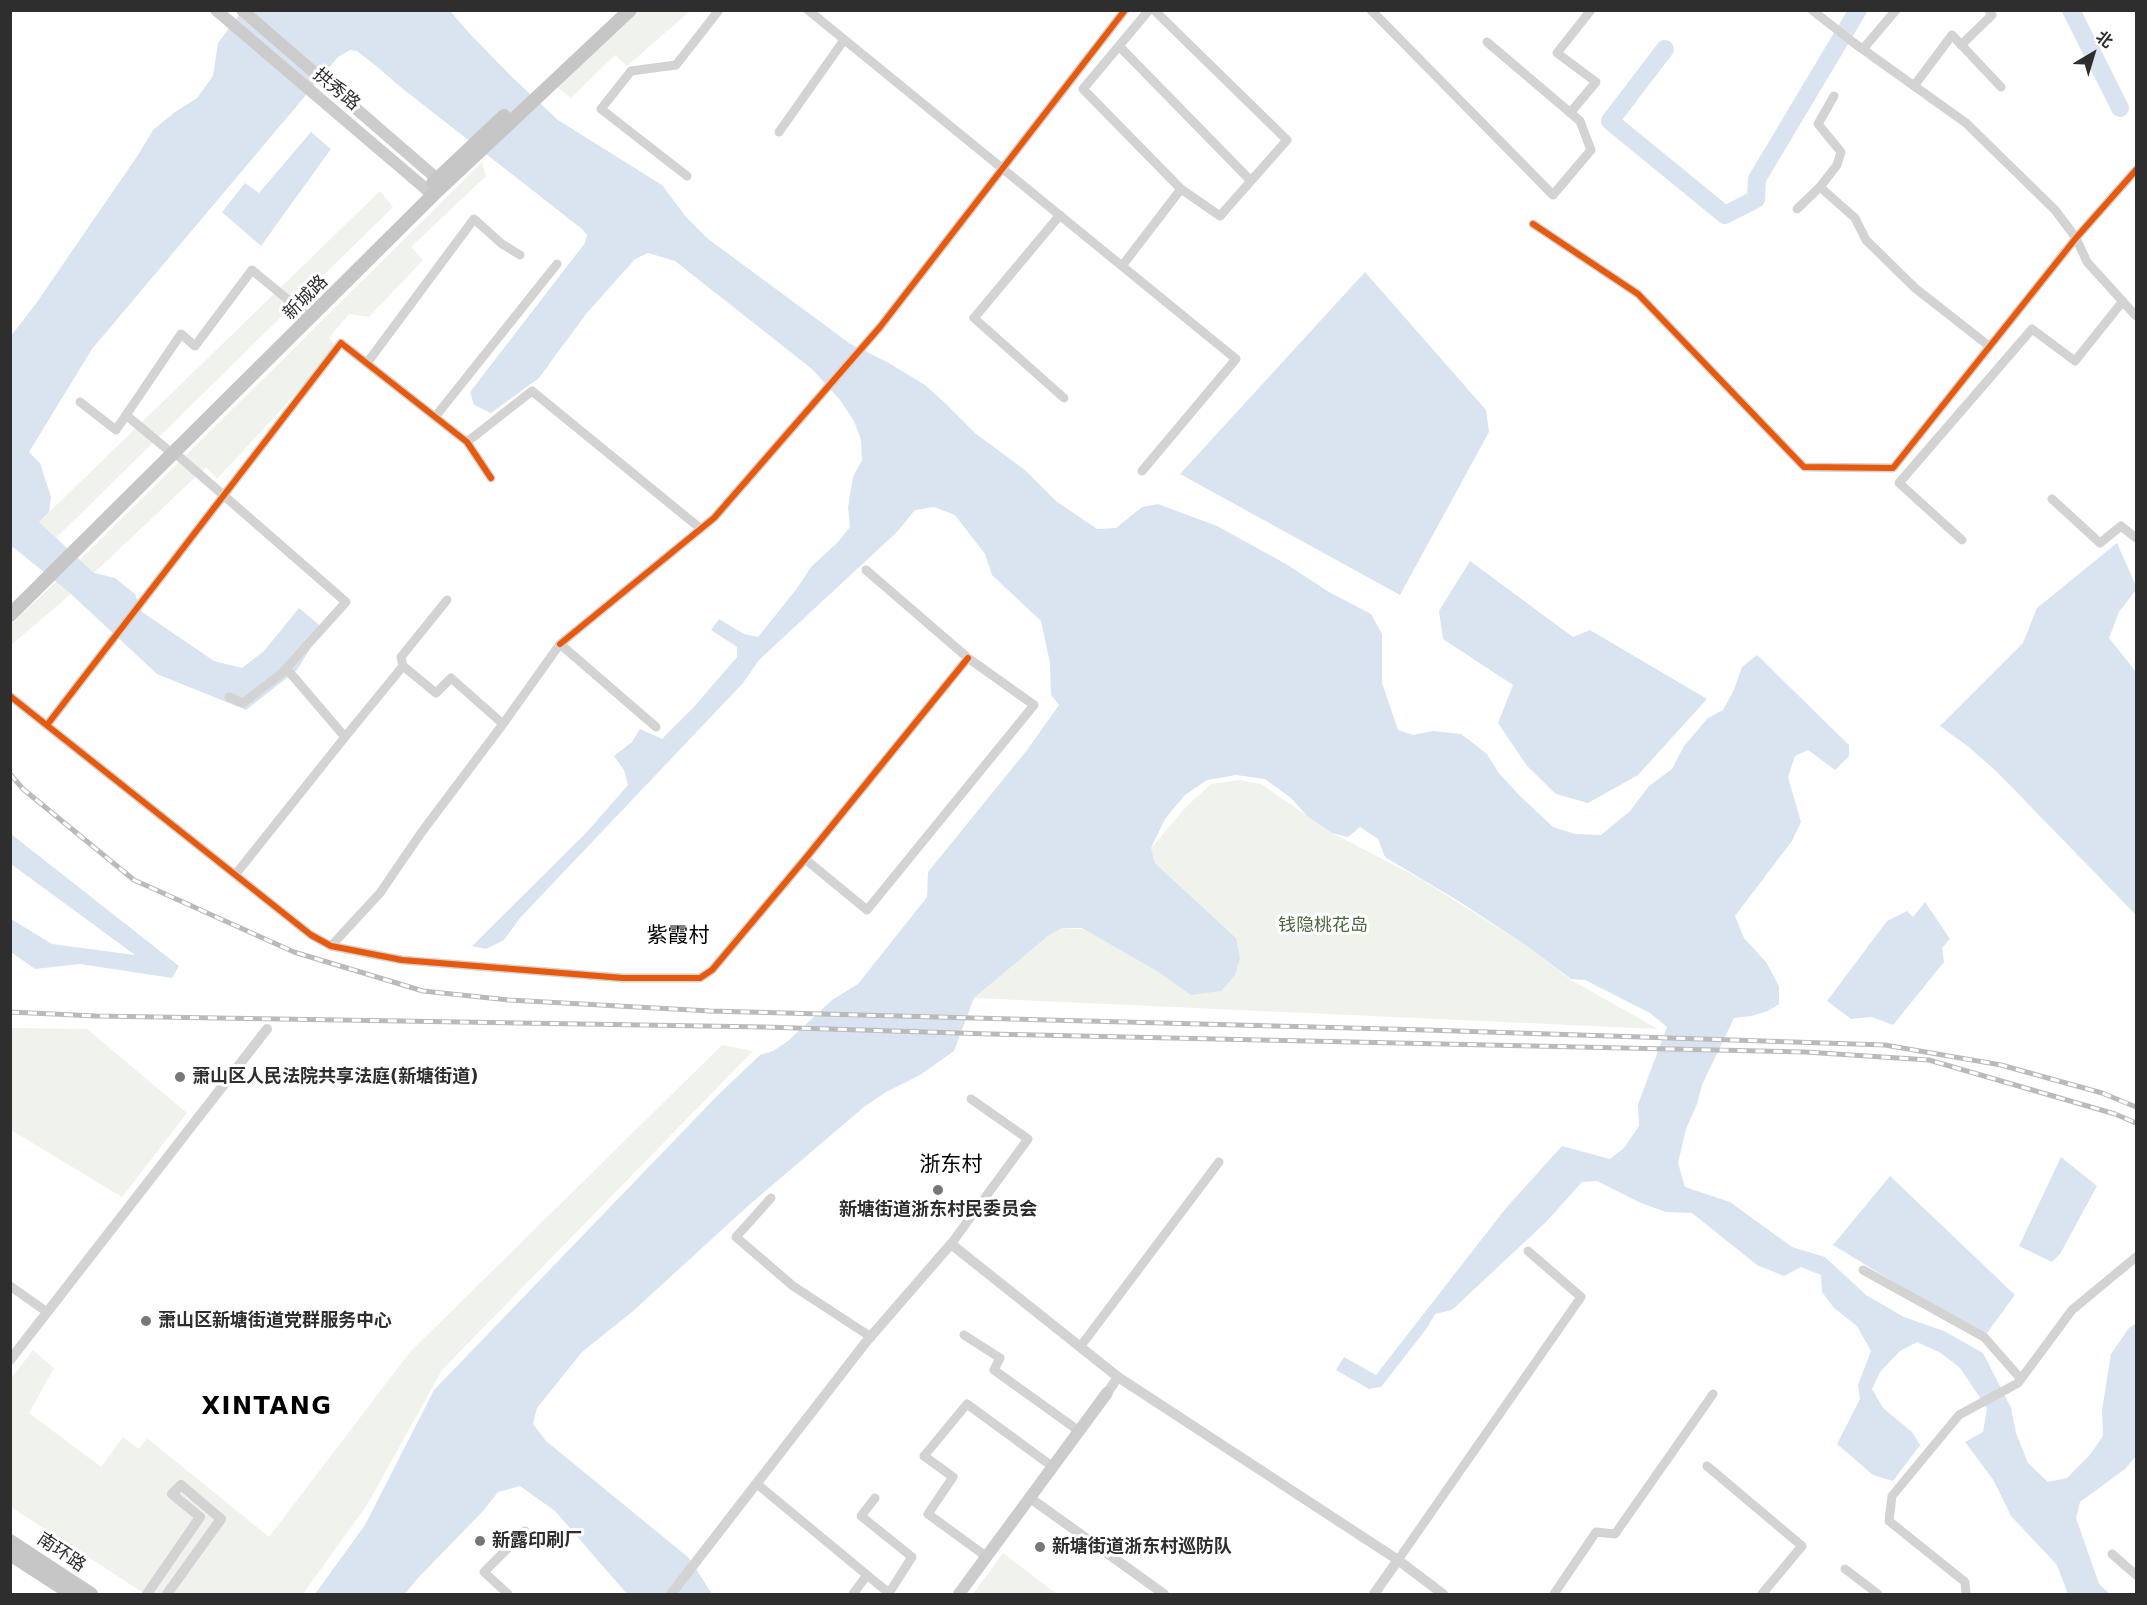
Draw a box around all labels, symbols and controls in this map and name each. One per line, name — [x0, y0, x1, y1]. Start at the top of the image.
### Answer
north arrow — [2063, 24, 2123, 84]
text: 北 — [2092, 27, 2117, 52]
street label: 拱秀路 — [308, 64, 364, 116]
street label: 新城路 — [279, 271, 333, 325]
park label: 钱隐桃花岛 — [1278, 915, 1368, 937]
district label: 紫霞村 — [647, 924, 709, 950]
place label: 萧山区人民法院共享法庭(新塘街道) — [192, 1066, 478, 1088]
marker: 萧山区人民法院共享法庭(新塘街道) — [173, 1070, 187, 1084]
district label: 浙东村 — [920, 1153, 982, 1179]
marker: 新塘街道浙东村民委员会 — [931, 1183, 945, 1197]
place label: 新塘街道浙东村民委员会 — [839, 1199, 1037, 1221]
place label: 萧山区新塘街道党群服务中心 — [158, 1310, 392, 1332]
marker: 萧山区新塘街道党群服务中心 — [139, 1314, 153, 1328]
district label: XINTANG — [202, 1394, 332, 1422]
street label: 南环路 — [33, 1529, 89, 1577]
place label: 新露印刷厂 — [492, 1530, 582, 1552]
marker: 新露印刷厂 — [473, 1534, 487, 1548]
place label: 新塘街道浙东村巡防队 — [1052, 1536, 1232, 1558]
marker: 新塘街道浙东村巡防队 — [1033, 1540, 1047, 1554]

